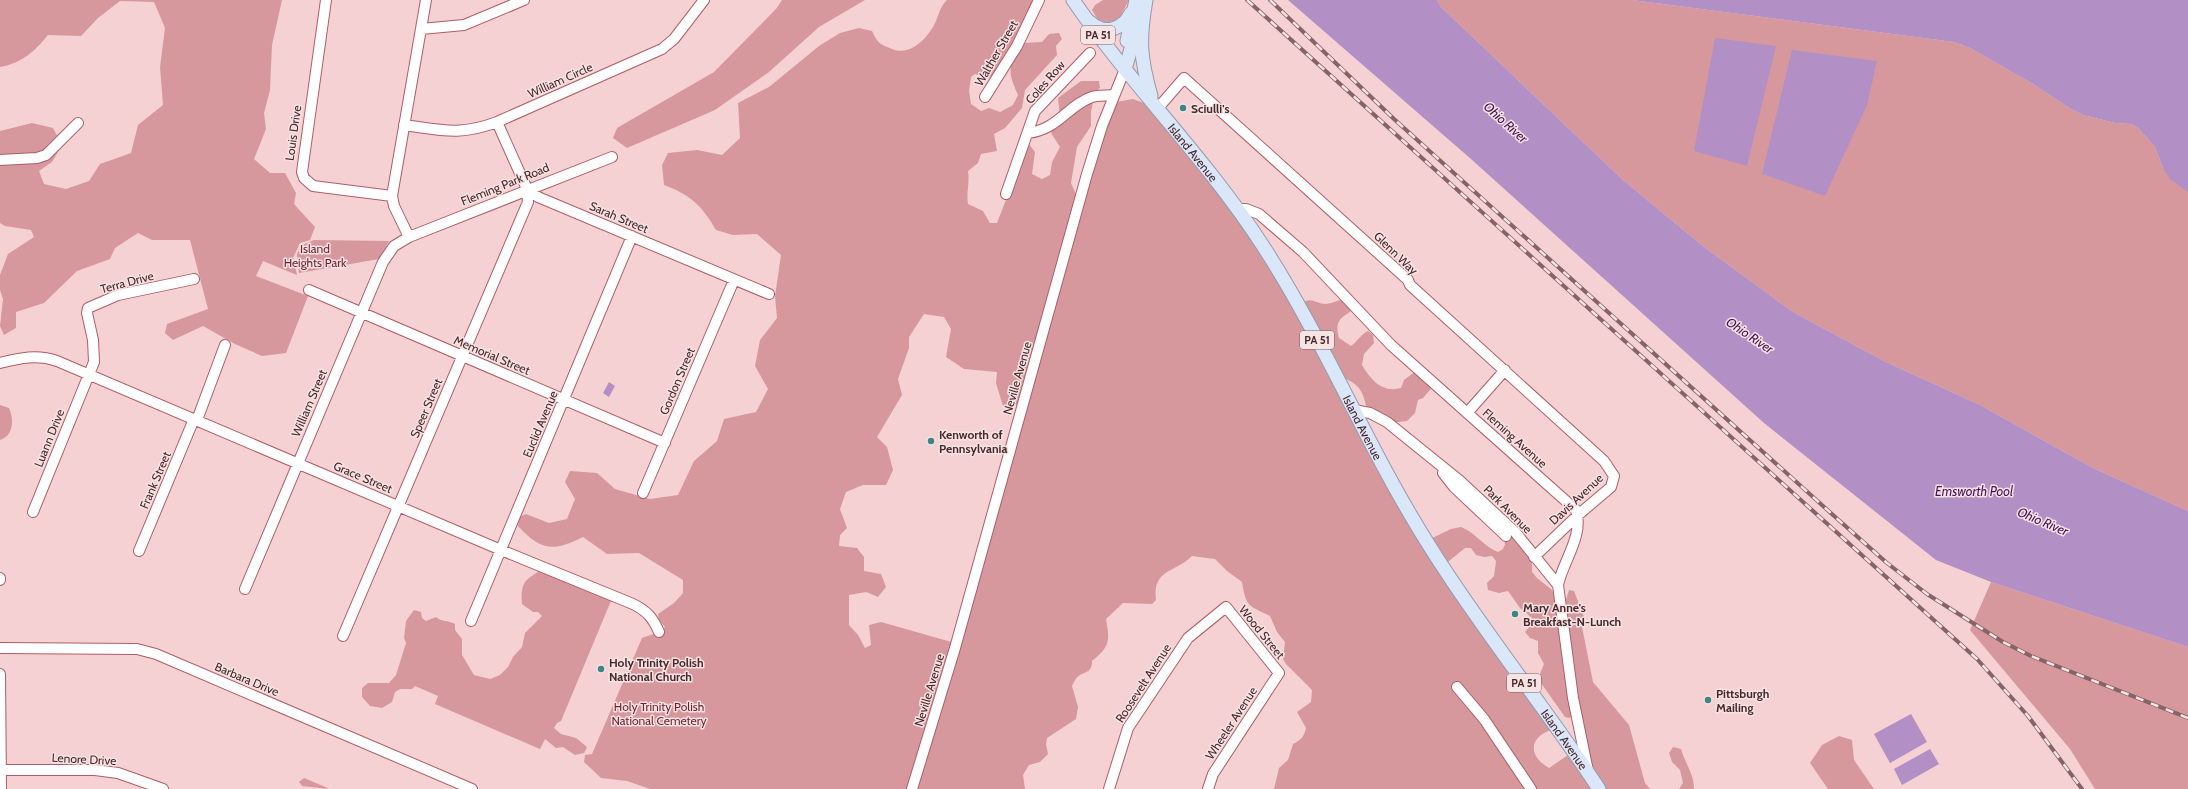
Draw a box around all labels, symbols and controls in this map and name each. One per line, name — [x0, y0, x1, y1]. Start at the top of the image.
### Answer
street label: Walther Street — [971, 17, 1021, 89]
road number: PA 51 — [1081, 26, 1115, 44]
street label: Coles Row — [1022, 57, 1068, 107]
street label: William Circle — [525, 59, 595, 101]
water label: Ohio River — [1481, 98, 1532, 147]
place label: Sciulli's — [1191, 101, 1229, 116]
marker: Sciulli's — [1178, 103, 1188, 113]
street label: Louis Drive — [282, 104, 304, 162]
street label: Island Avenue — [1165, 120, 1221, 184]
street label: Fleming Park Road — [459, 159, 551, 209]
street label: Sarah Street — [587, 198, 651, 236]
street label: Glenn Way — [1371, 228, 1421, 278]
park label: Island Heights Park — [284, 241, 347, 270]
street label: Terra Drive — [99, 268, 155, 296]
water label: Ohio River — [1723, 313, 1777, 357]
road number: PA 51 — [1300, 331, 1334, 349]
street label: Memorial Street — [452, 332, 532, 378]
street label: Neville Avenue — [999, 340, 1035, 416]
street label: Gordon Street — [656, 345, 698, 417]
street label: William Street — [288, 367, 330, 439]
street label: Speer Street — [407, 376, 445, 440]
street label: Euclid Avenue — [519, 388, 561, 460]
street label: Island Avenue — [1340, 392, 1386, 462]
street label: Fleming Avenue — [1480, 405, 1550, 471]
street label: Luann Drive — [31, 407, 67, 469]
place label: Kenworth of Pennsylvania — [939, 427, 1007, 456]
marker: Kenworth of Pennsylvania — [926, 436, 936, 446]
street label: Frank Street — [136, 449, 174, 511]
street label: Grace Street — [331, 458, 395, 496]
street label: Davis Avenue — [1546, 470, 1606, 528]
street label: Park Avenue — [1481, 482, 1535, 536]
water label: Emsworth Pool — [1935, 483, 2013, 499]
water label: Ohio River — [2015, 503, 2072, 539]
place label: Mary Anne's Breakfast-N-Lunch — [1523, 600, 1621, 629]
street label: Wood Street — [1236, 602, 1288, 662]
marker: Mary Anne's Breakfast-N-Lunch — [1510, 609, 1520, 619]
street label: Roosevelt Avenue — [1112, 641, 1174, 725]
street label: Neville Avenue — [911, 652, 947, 728]
place label: Holy Trinity Polish National Church — [609, 655, 704, 684]
street label: Barbara Drive — [213, 659, 281, 699]
marker: Holy Trinity Polish National Church — [596, 664, 606, 674]
road number: PA 51 — [1507, 674, 1541, 692]
street label: Wheeler Avenue — [1202, 684, 1260, 762]
place label: Pittsburgh Mailing — [1716, 686, 1769, 715]
marker: Pittsburgh Mailing — [1703, 695, 1713, 705]
park label: Holy Trinity Polish National Cemetery — [611, 699, 707, 728]
street label: Island Avenue — [1538, 706, 1591, 772]
street label: Lenore Drive — [51, 750, 117, 768]

